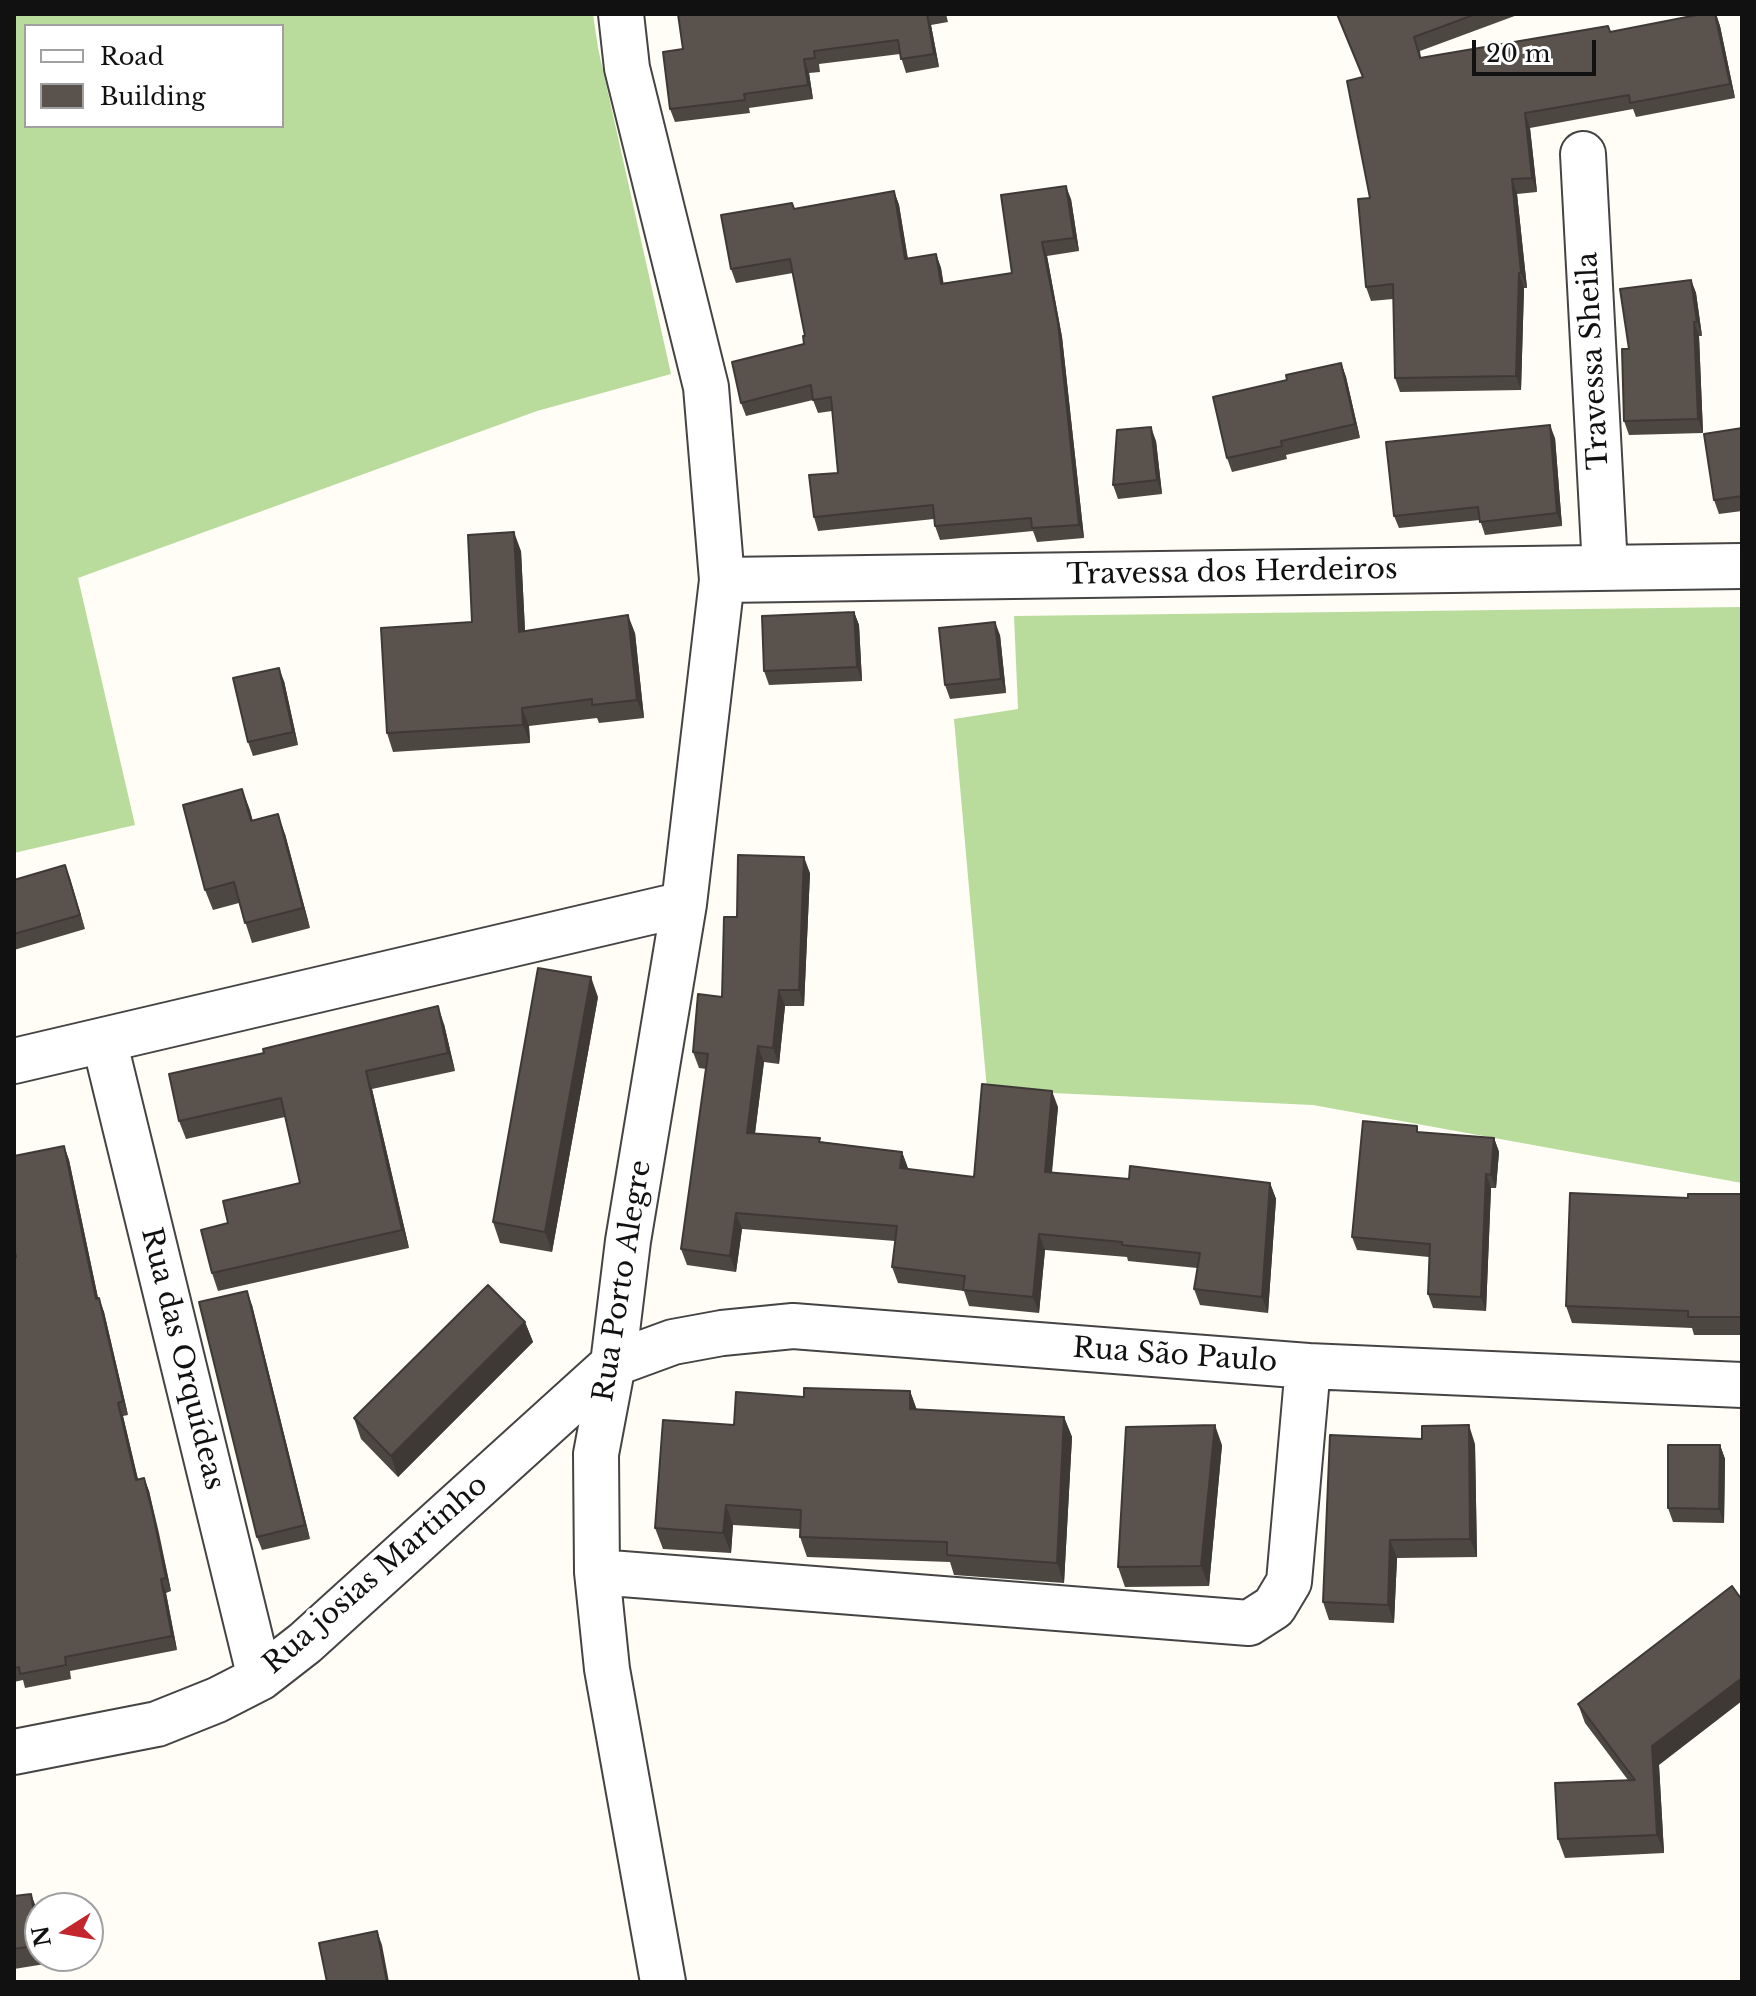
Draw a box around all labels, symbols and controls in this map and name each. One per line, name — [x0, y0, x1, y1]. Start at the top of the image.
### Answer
legend — [24, 24, 284, 128]
scale bar — [1476, 24, 1600, 74]
text: 20 m — [1486, 39, 1551, 68]
text: Road — [100, 42, 164, 71]
text: Building — [100, 82, 206, 111]
street label: Travessa Sheila — [1572, 251, 1616, 471]
street label: Travessa dos Herdeiros — [1066, 553, 1398, 593]
street label: Rua Porto Alegre — [587, 1158, 659, 1404]
street label: Rua das Orquídeas — [133, 1225, 231, 1493]
street label: Rua São Paulo — [1072, 1332, 1278, 1380]
street label: Rua josias Martinho — [257, 1468, 495, 1682]
north arrow — [24, 1892, 104, 1972]
text: N — [27, 1924, 57, 1949]

